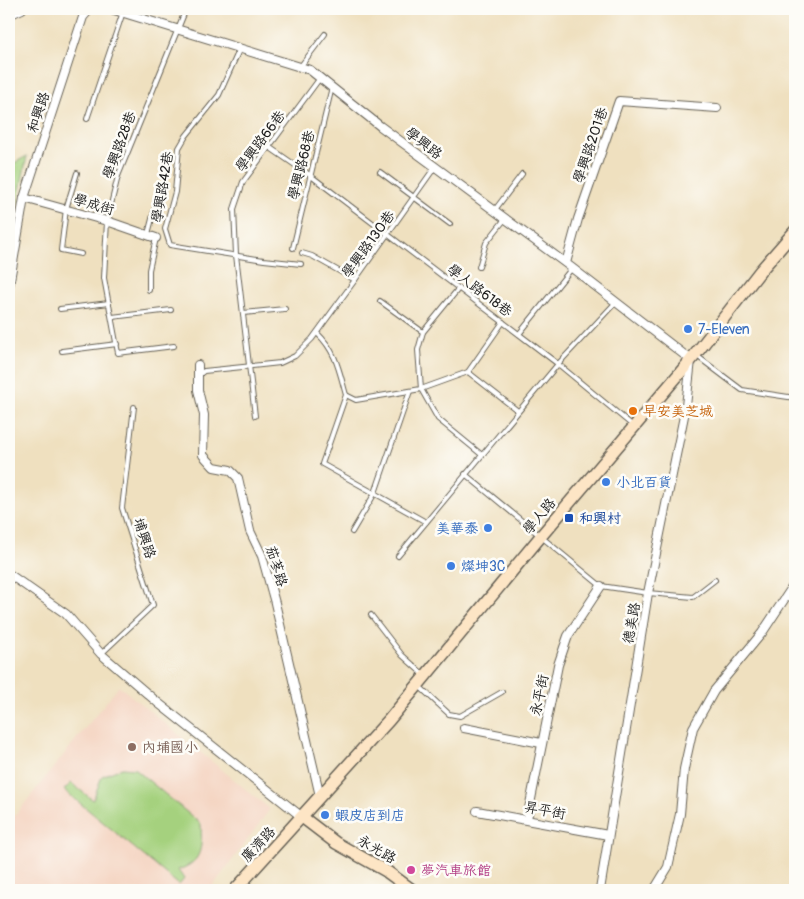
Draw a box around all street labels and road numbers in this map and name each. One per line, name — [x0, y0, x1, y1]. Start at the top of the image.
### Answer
street label: 和興路 — [24, 90, 53, 135]
street label: 學興路201巷 — [570, 104, 612, 185]
street label: 學興路66巷 — [232, 107, 290, 175]
street label: 學興路28巷 — [99, 108, 140, 181]
street label: 學興路 — [402, 124, 446, 163]
street label: 學興路68巷 — [285, 128, 319, 202]
street label: 學興路42巷 — [148, 149, 177, 224]
street label: 學成街 — [71, 191, 116, 218]
street label: 學興路130巷 — [338, 207, 399, 281]
street label: 學人路618巷 — [444, 261, 516, 321]
street label: 學人路 — [519, 495, 559, 538]
street label: 埔興路 — [130, 516, 159, 561]
street label: 茄苳路 — [262, 544, 291, 589]
street label: 德美路 — [619, 601, 644, 645]
street label: 永平街 — [527, 673, 552, 717]
street label: 昇平街 — [523, 798, 567, 823]
street label: 廣濟路 — [238, 823, 279, 865]
street label: 永光路 — [354, 832, 399, 867]

